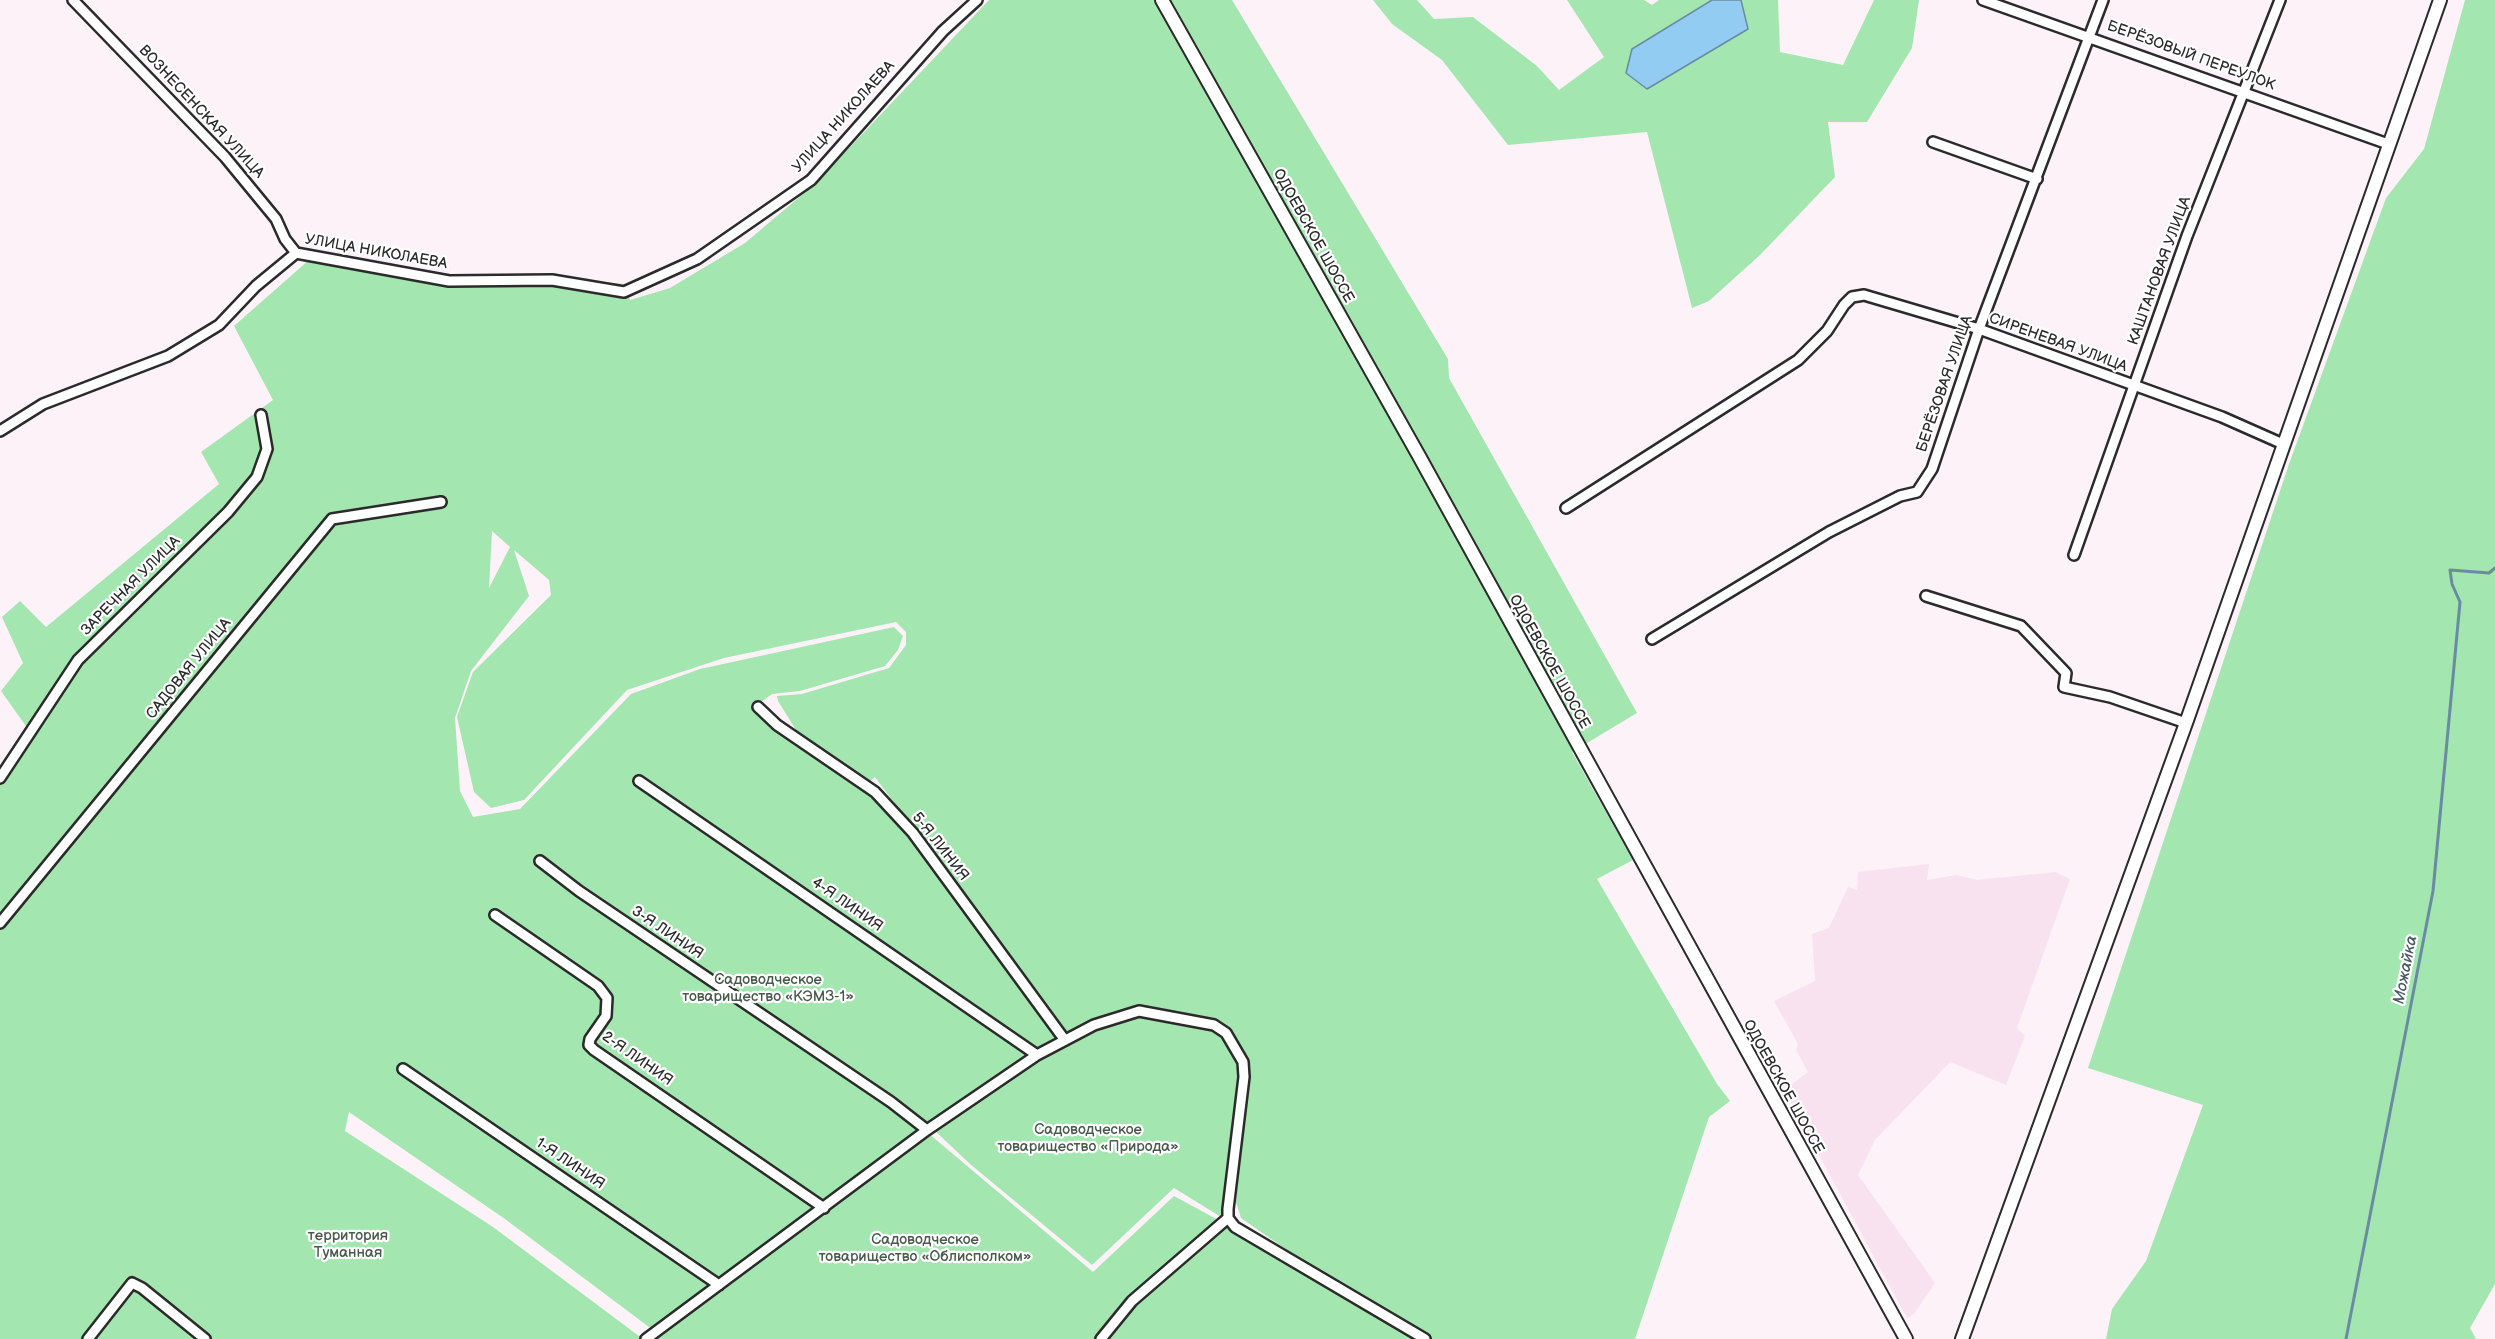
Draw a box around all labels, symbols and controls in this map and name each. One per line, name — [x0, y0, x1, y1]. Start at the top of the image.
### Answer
street label: БЕРЁЗОВЫЙ ПЕРЕУЛОК — [2105, 17, 2277, 95]
street label: ВОЗНЕСЕНСКАЯ УЛИЦА — [135, 42, 267, 182]
street label: УЛИЦА НИКОЛАЕВА — [789, 57, 899, 177]
street label: ОДОЕВСКОЕ ШОССЕ — [1269, 166, 1357, 306]
street label: КАШТАНОВАЯ УЛИЦА — [2125, 194, 2195, 348]
street label: УЛИЦА НИКОЛАЕВА — [303, 231, 449, 273]
street label: СИРЕНЕВАЯ УЛИЦА — [1987, 310, 2129, 376]
street label: БЕРЁЗОВАЯ УЛИЦА — [1913, 313, 1977, 455]
street label: ЗАРЕЧНАЯ УЛИЦА — [78, 533, 184, 639]
street label: ОДОЕВСКОЕ ШОССЕ — [1505, 592, 1593, 732]
street label: САДОВАЯ УЛИЦА — [143, 615, 235, 723]
street label: 5-Я ЛИНИЯ — [908, 809, 972, 885]
street label: 4-Я ЛИНИЯ — [808, 874, 886, 936]
street label: 3-Я ЛИНИЯ — [628, 902, 706, 964]
water label: Можайка — [2390, 934, 2422, 1006]
park label: Садоводческое товарищество «КЭМЗ-1» — [682, 971, 854, 1006]
street label: ОДОЕВСКОЕ ШОССЕ — [1739, 1017, 1827, 1157]
street label: 2-Я ЛИНИЯ — [598, 1028, 676, 1090]
park label: Садоводческое товарищество «Природа» — [998, 1121, 1178, 1156]
street label: 1-Я ЛИНИЯ — [532, 1134, 608, 1194]
park label: территория Туманная — [308, 1227, 388, 1262]
park label: Садоводческое товарищество «Облисполком» — [819, 1231, 1031, 1266]

